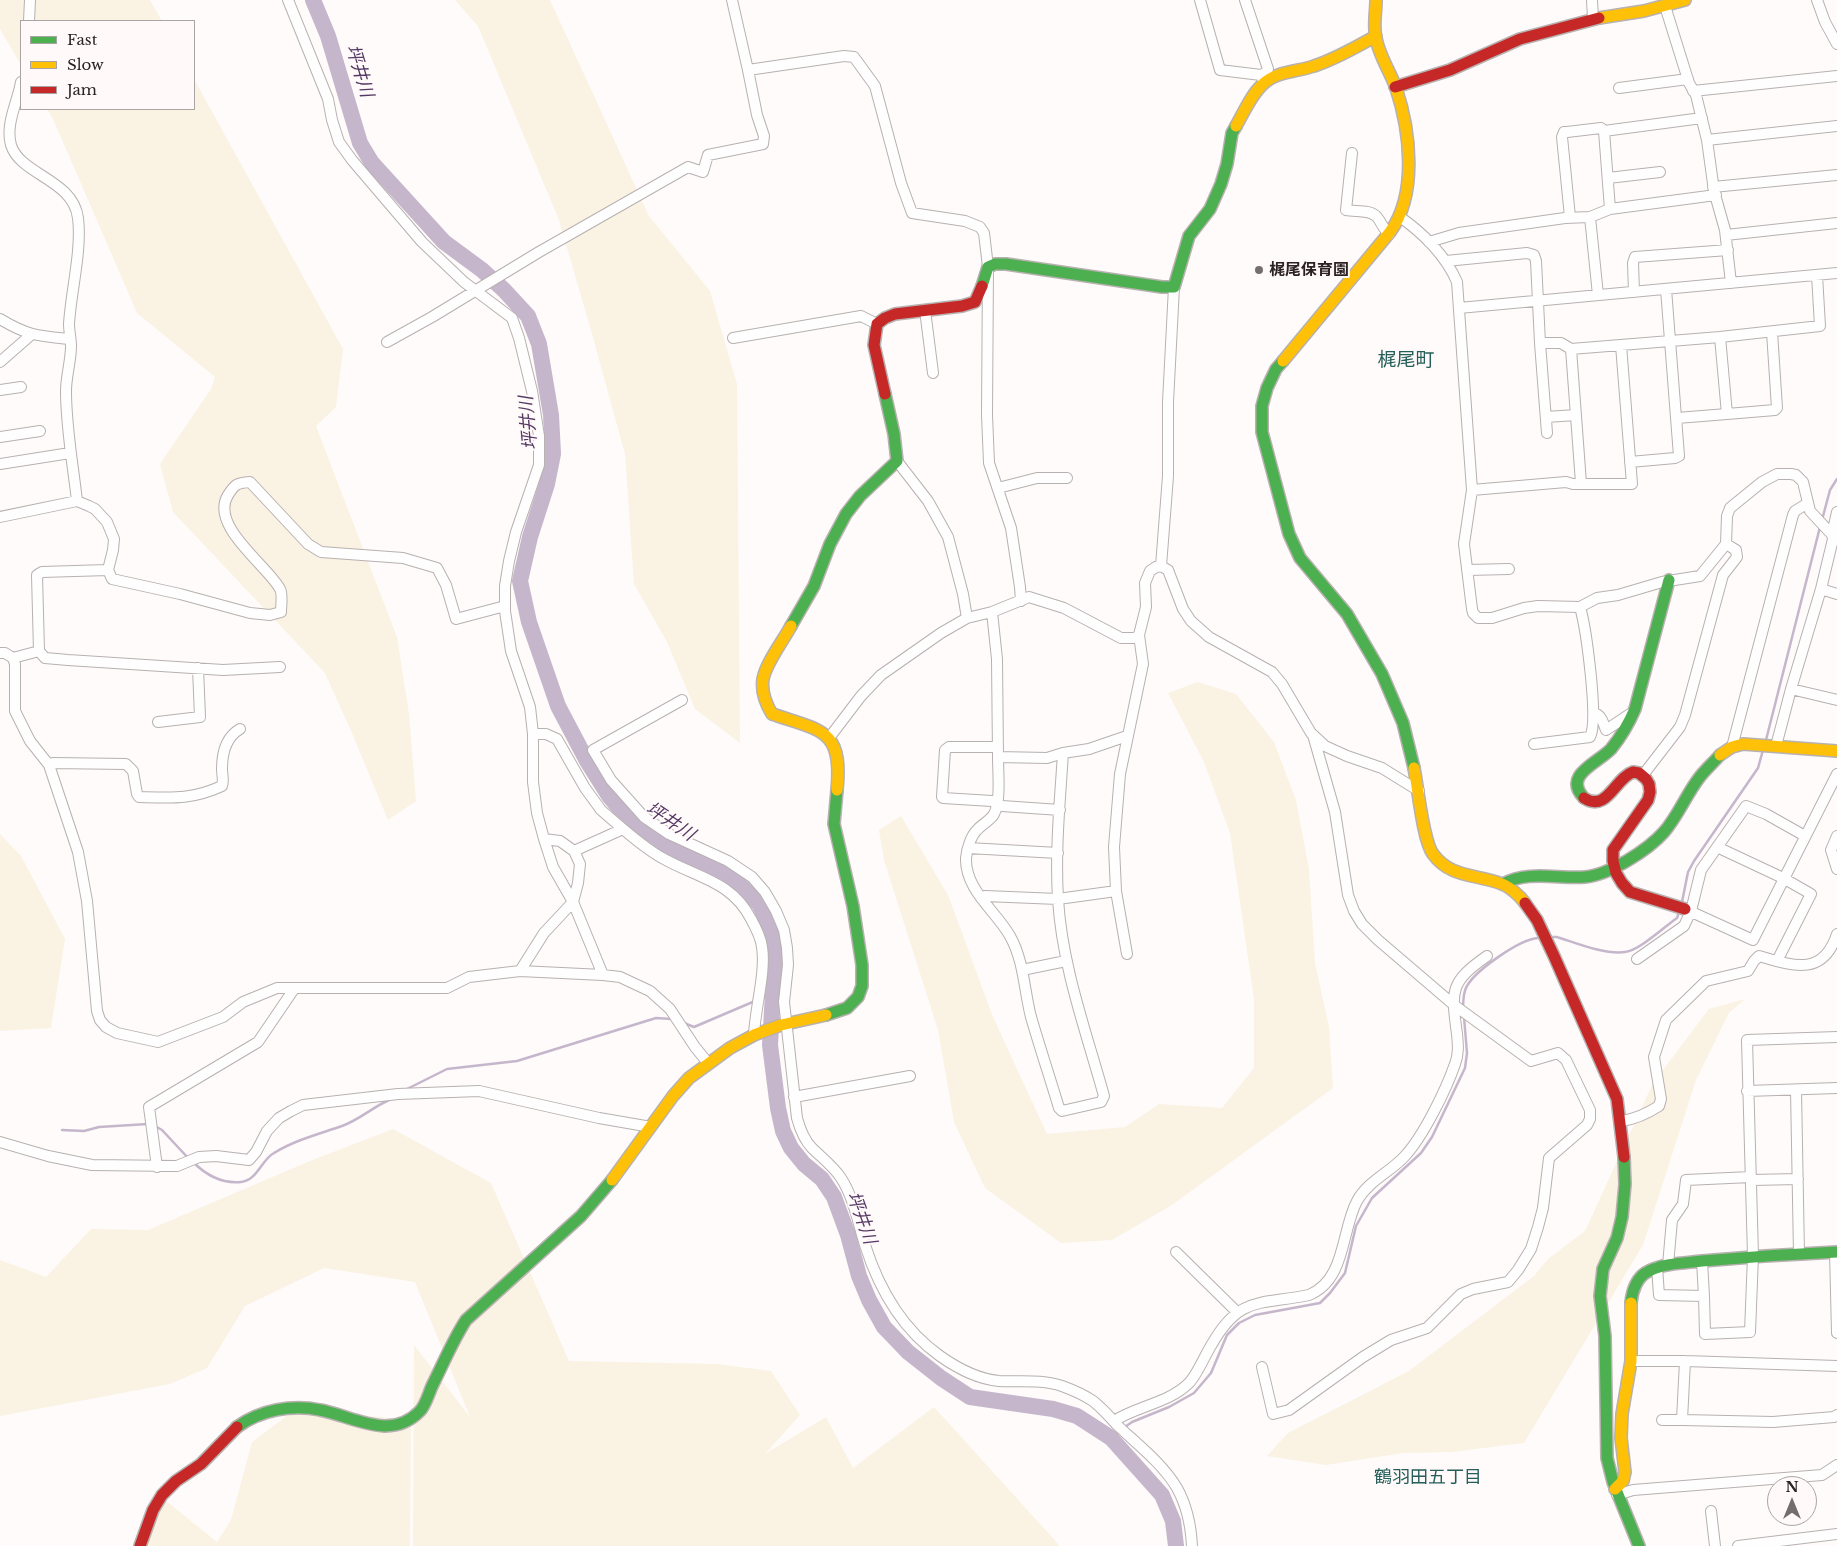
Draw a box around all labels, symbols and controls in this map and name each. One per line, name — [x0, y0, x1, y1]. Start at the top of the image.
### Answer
legend — [20, 20, 195, 110]
text: Fast — [67, 30, 97, 49]
water label: 坪井川 — [341, 42, 377, 100]
text: Slow — [67, 55, 104, 74]
text: Jam — [67, 80, 97, 99]
place label: 梶尾保育園 — [1269, 260, 1349, 280]
marker: 梶尾保育園 — [1253, 264, 1265, 276]
district label: 梶尾町 — [1378, 350, 1434, 372]
water label: 坪井川 — [516, 395, 542, 451]
water label: 坪井川 — [641, 798, 699, 846]
water label: 坪井川 — [842, 1189, 880, 1247]
district label: 鶴羽田五丁目 — [1374, 1467, 1482, 1489]
north arrow — [1767, 1476, 1817, 1526]
text: N — [1785, 1478, 1799, 1496]

